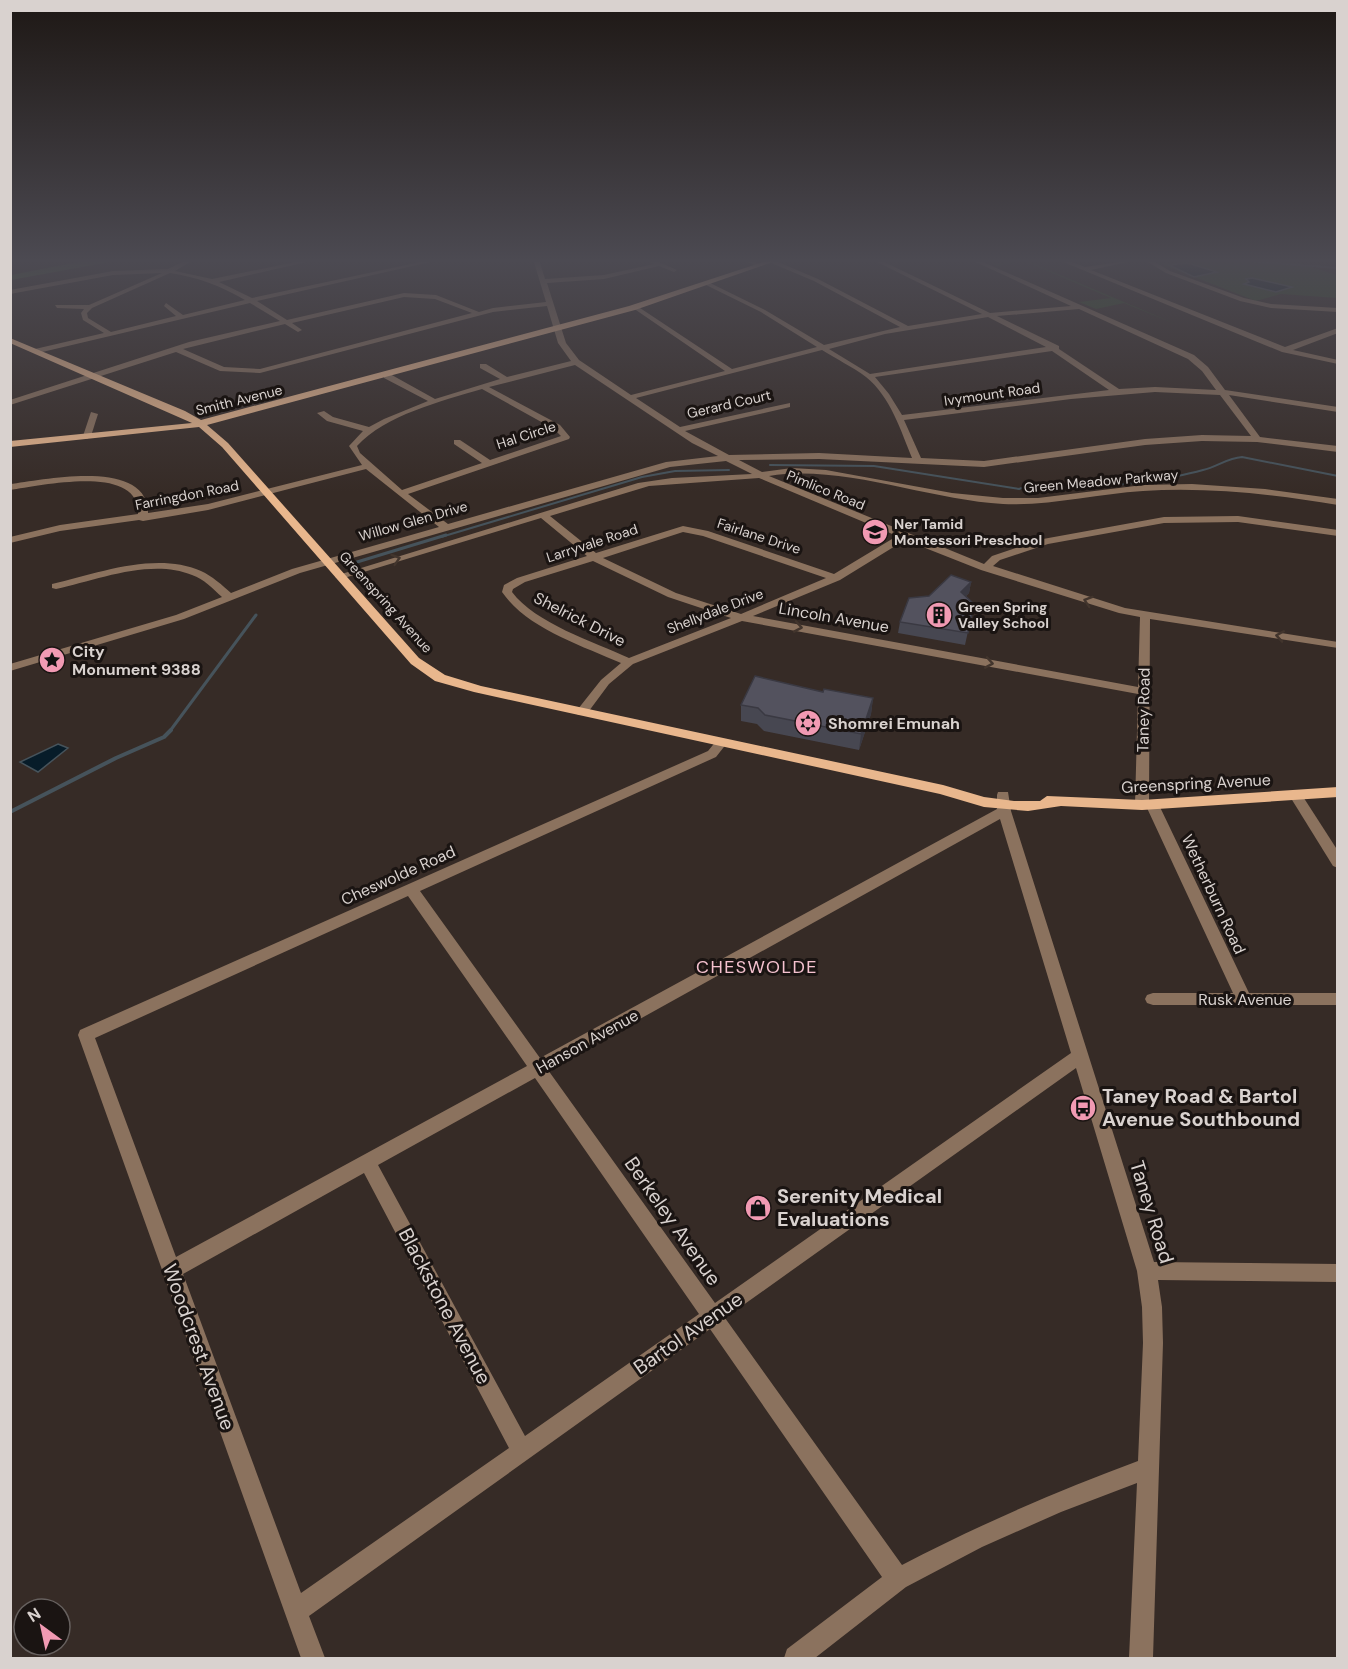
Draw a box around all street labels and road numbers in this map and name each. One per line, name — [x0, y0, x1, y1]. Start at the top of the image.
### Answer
street label: Ivymount Road — [943, 378, 1041, 410]
street label: Smith Avenue — [194, 381, 284, 419]
street label: Gerard Court — [685, 386, 773, 422]
street label: Hal Circle — [494, 417, 558, 453]
street label: Green Meadow Parkway — [1023, 465, 1179, 497]
street label: Pimlico Road — [784, 466, 868, 514]
street label: Farringdon Road — [134, 476, 240, 514]
street label: Willow Glen Drive — [357, 497, 469, 545]
street label: Fairlane Drive — [715, 514, 803, 558]
street label: Larryvale Road — [544, 520, 640, 566]
street label: Greenspring Avenue — [335, 547, 437, 657]
street label: Shellydale Drive — [664, 584, 766, 638]
street label: Shelrick Drive — [530, 587, 629, 652]
street label: Lincoln Avenue — [777, 597, 891, 638]
street label: Taney Road — [1132, 667, 1155, 753]
street label: Greenspring Avenue — [1121, 769, 1271, 798]
street label: Wetherburn Road — [1177, 831, 1250, 957]
street label: Cheswolde Road — [338, 841, 459, 910]
street label: Rusk Avenue — [1198, 989, 1292, 1010]
street label: Hanson Avenue — [532, 1005, 642, 1078]
street label: Berkeley Avenue — [619, 1152, 727, 1290]
street label: Taney Road — [1124, 1157, 1180, 1267]
street label: Blackstone Avenue — [393, 1223, 497, 1389]
street label: Woodcrest Avenue — [157, 1260, 241, 1434]
street label: Bartol Avenue — [628, 1286, 748, 1380]

